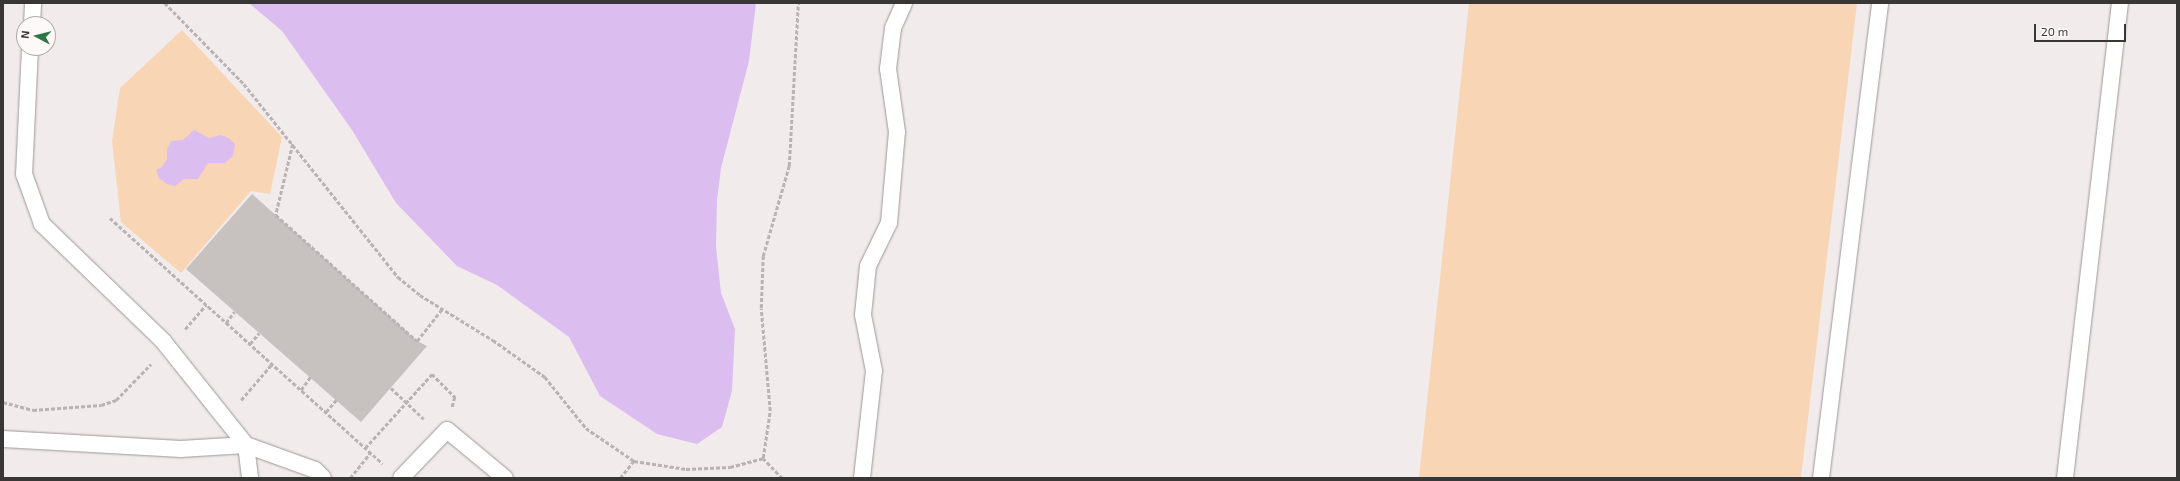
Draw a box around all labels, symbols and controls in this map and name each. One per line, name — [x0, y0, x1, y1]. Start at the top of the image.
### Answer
north arrow — [16, 16, 56, 56]
scale bar — [2036, 16, 2128, 42]
text: 20 m — [2041, 24, 2068, 38]
text: N — [18, 30, 32, 39]

